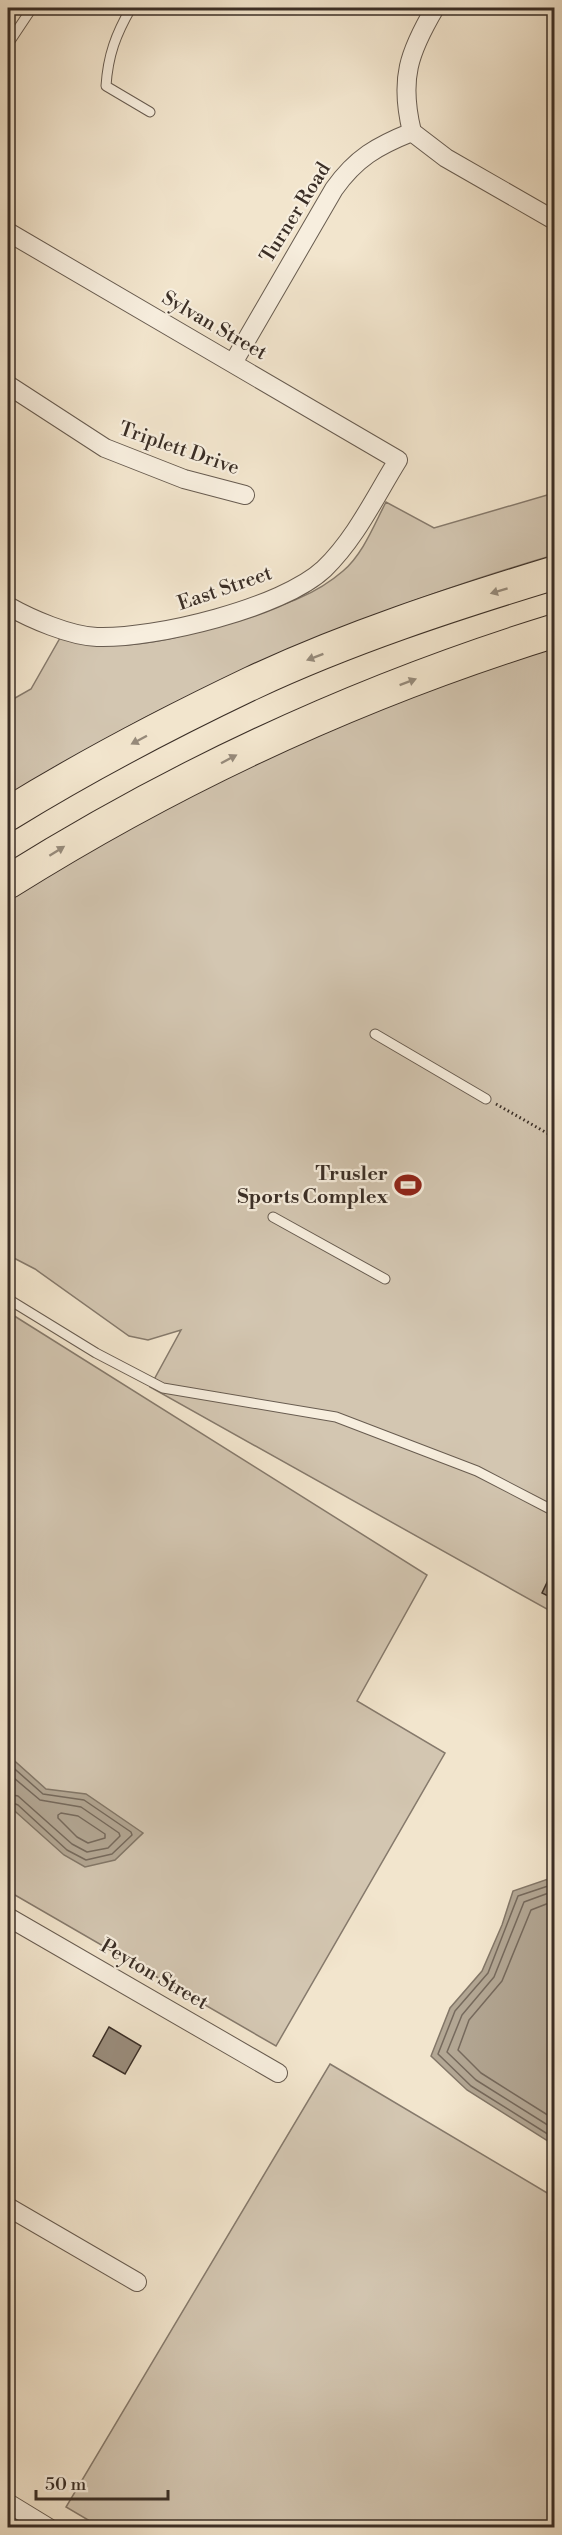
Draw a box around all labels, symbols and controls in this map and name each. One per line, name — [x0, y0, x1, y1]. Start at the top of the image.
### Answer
street label: Turner Road — [255, 158, 337, 268]
street label: Sylvan Street — [157, 286, 271, 366]
street label: Triplett Drive — [116, 417, 242, 481]
street label: East Street — [174, 561, 276, 617]
one-way arrow — [490, 586, 508, 596]
one-way arrow — [306, 653, 324, 662]
one-way arrow — [399, 677, 417, 687]
one-way arrow — [130, 735, 147, 745]
one-way arrow — [221, 754, 238, 764]
one-way arrow — [49, 846, 65, 857]
place label: Trusler Sports Complex — [237, 1162, 388, 1210]
sports icon: Trusler Sports Complex — [393, 1170, 423, 1200]
street label: Peyton Street — [96, 1934, 212, 2016]
scale bar — [36, 2463, 168, 2501]
text: 50 m — [45, 2473, 87, 2496]

